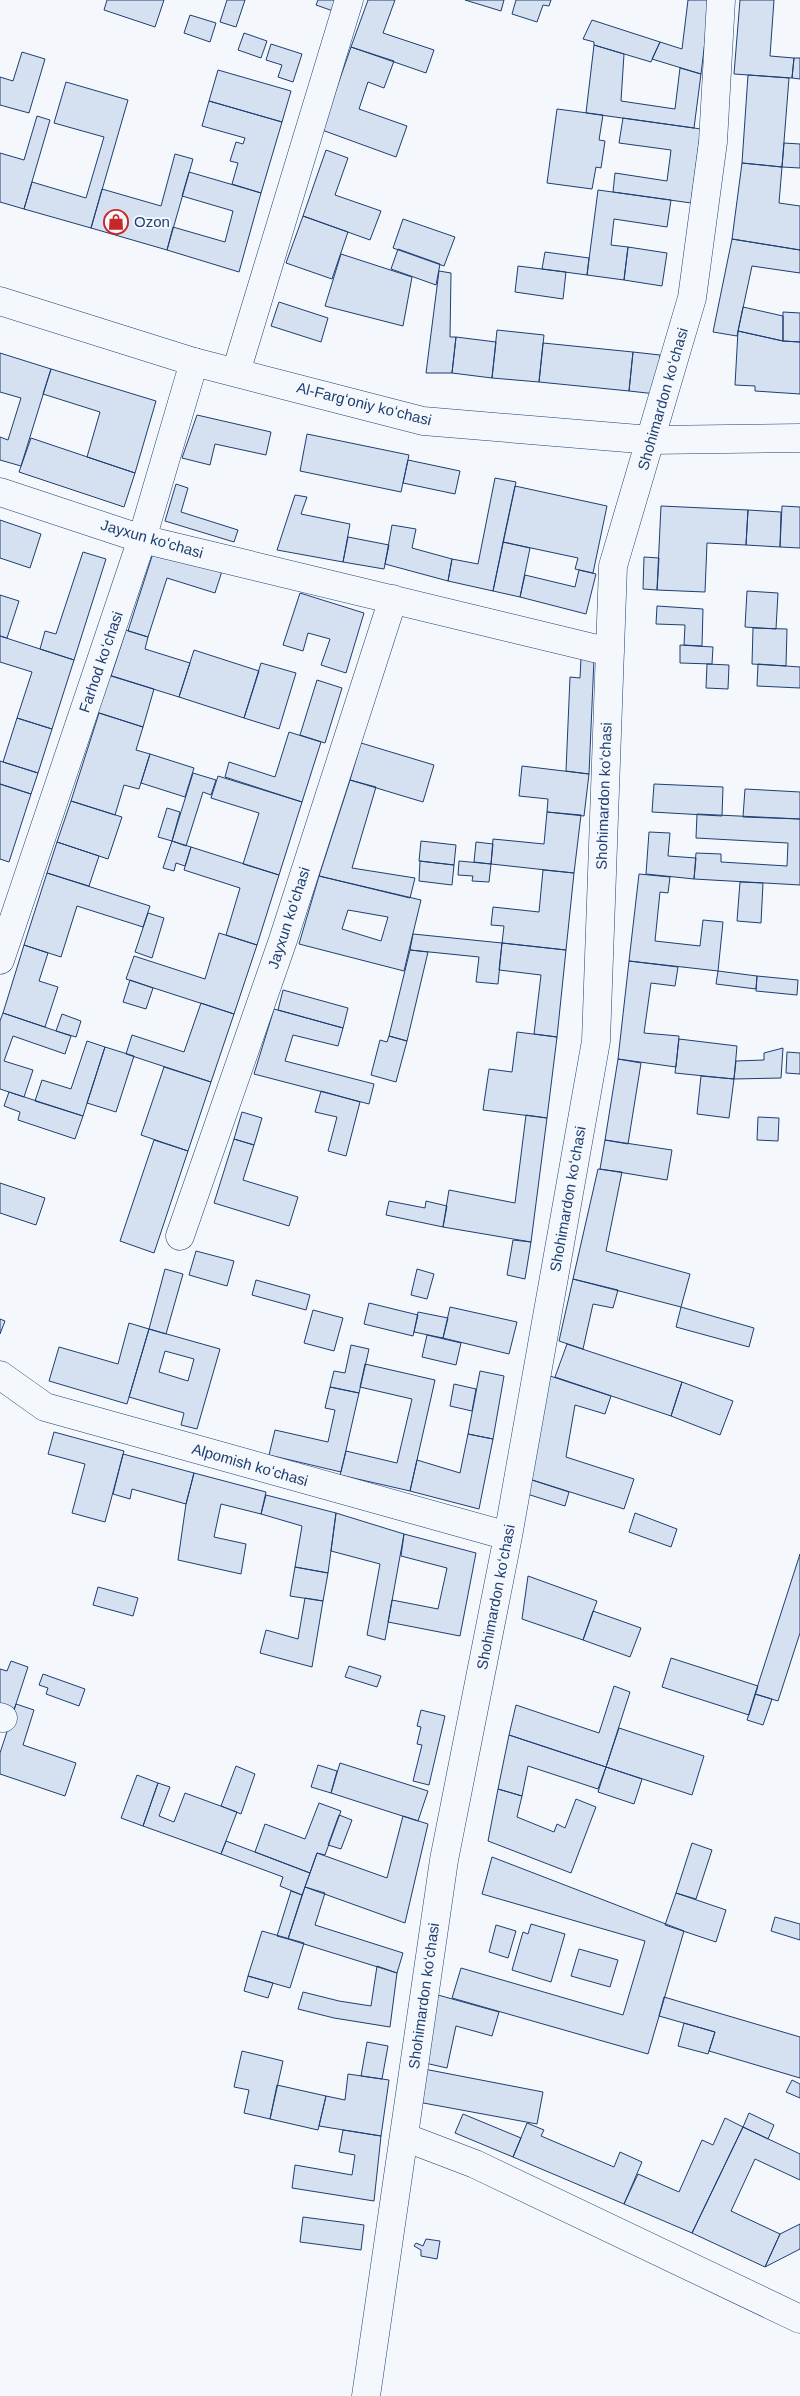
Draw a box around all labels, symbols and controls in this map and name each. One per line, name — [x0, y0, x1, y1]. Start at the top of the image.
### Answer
shop icon: Ozon — [103, 209, 129, 235]
place label: Ozon — [134, 213, 170, 230]
street label: Shohimardon koʻchasi — [634, 326, 691, 472]
street label: Al-Fargʻoniy koʻchasi — [295, 379, 433, 429]
street label: Jayxun koʻchasi — [99, 516, 205, 561]
street label: Farhod koʻchasi — [75, 609, 126, 715]
street label: Shohimardon koʻchasi — [592, 722, 615, 870]
street label: Jayxun koʻchasi — [264, 865, 313, 971]
street label: Shohimardon koʻchasi — [546, 1125, 589, 1273]
street label: Alpomish koʻchasi — [190, 1440, 310, 1489]
street label: Shohimardon koʻchasi — [473, 1523, 518, 1671]
street label: Shohimardon koʻchasi — [405, 1922, 442, 2070]

